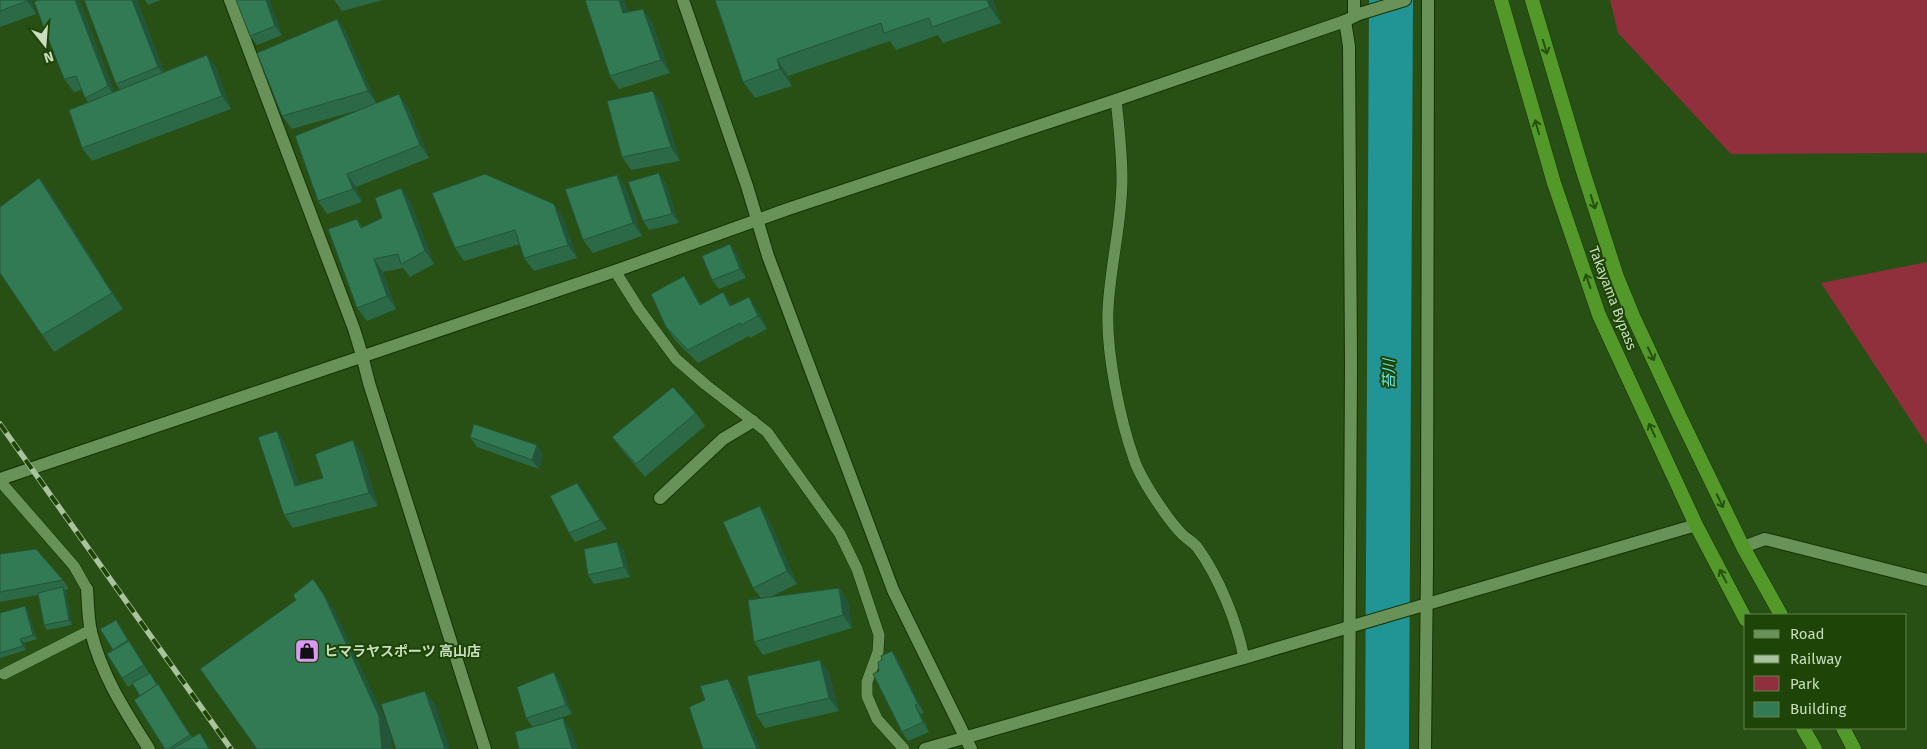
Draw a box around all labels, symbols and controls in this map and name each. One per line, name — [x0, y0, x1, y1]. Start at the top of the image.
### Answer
north arrow — [20, 20, 70, 70]
one-way arrow — [1541, 38, 1551, 54]
text: N — [42, 47, 56, 66]
one-way arrow — [1532, 119, 1542, 135]
one-way arrow — [1589, 194, 1598, 210]
street label: Takayama Bypass — [1585, 244, 1640, 353]
one-way arrow — [1582, 274, 1592, 290]
one-way arrow — [1646, 346, 1656, 361]
water label: 苔川 — [1380, 357, 1398, 389]
one-way arrow — [1647, 423, 1657, 438]
one-way arrow — [1716, 493, 1726, 508]
one-way arrow — [1718, 569, 1728, 584]
legend — [1744, 614, 1907, 729]
text: Road — [1790, 625, 1825, 643]
shop icon: ヒマラヤスポーツ 高山店 — [294, 638, 320, 664]
place label: ヒマラヤスポーツ 高山店 — [324, 643, 481, 660]
text: Railway — [1790, 650, 1842, 668]
text: Park — [1790, 675, 1820, 693]
text: Building — [1790, 700, 1846, 718]

